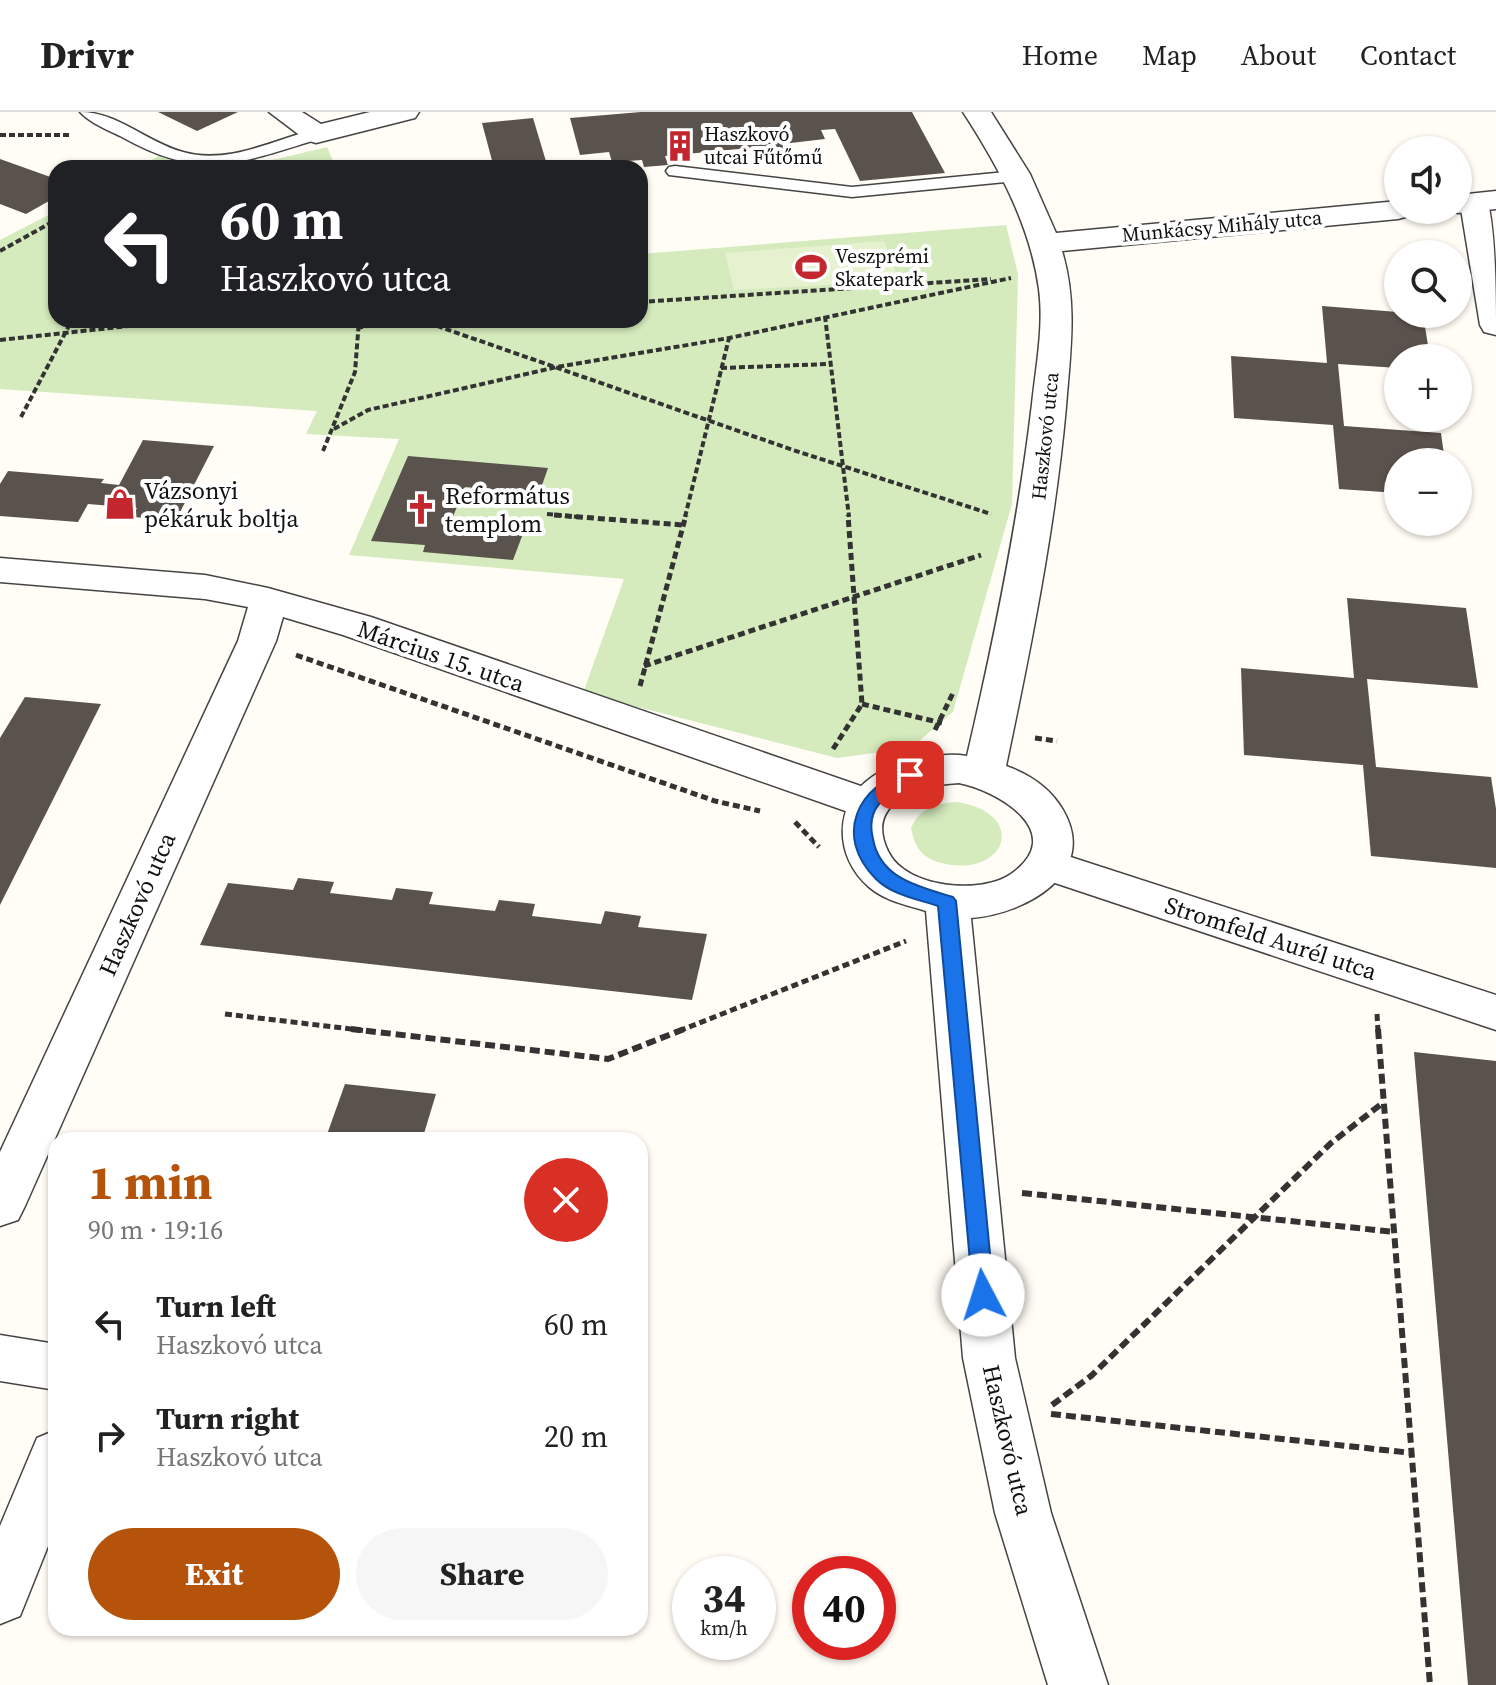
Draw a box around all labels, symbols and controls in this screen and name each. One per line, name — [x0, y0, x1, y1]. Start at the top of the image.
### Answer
text: Drivr — [40, 29, 134, 81]
text: Home — [1022, 36, 1098, 74]
text: Map — [1142, 36, 1197, 74]
text: About — [1241, 36, 1316, 74]
text: Contact — [1360, 36, 1456, 74]
place label: Haszkovó utcai Fűtőmű — [704, 120, 823, 171]
building icon: Haszkovó utcai Fűtőmű — [663, 129, 697, 163]
map controls — [1384, 136, 1472, 536]
button: sound — [1384, 136, 1472, 224]
text: 60 m — [220, 181, 343, 258]
icon: left — [88, 192, 192, 296]
street label: Munkácsy Mihály utca — [1121, 203, 1324, 249]
button: search — [1384, 240, 1472, 328]
place label: Veszprémi Skatepark — [835, 242, 929, 293]
sports icon: Veszprémi Skatepark — [794, 250, 828, 284]
text: Haszkovó utca — [220, 254, 451, 303]
button: + — [1384, 344, 1472, 432]
street label: Haszkovó utca — [1024, 370, 1066, 501]
button: − — [1384, 448, 1472, 536]
place label: Vázsonyi pékáruk boltja — [144, 474, 299, 535]
place label: Református templom — [445, 479, 570, 540]
shop icon: Vázsonyi pékáruk boltja — [103, 487, 137, 521]
church icon: Református templom — [404, 492, 438, 526]
street label: Március 15. utca — [353, 612, 530, 700]
pin — [876, 741, 944, 809]
icon: arrive — [888, 753, 932, 797]
street label: Haszkovó utca — [91, 826, 184, 981]
street label: Stromfeld Aurél utca — [1161, 888, 1382, 988]
text: 1 min — [88, 1149, 213, 1215]
button: close — [524, 1158, 608, 1242]
text: 90 m · 19:16 — [88, 1212, 223, 1248]
position arrow — [941, 1253, 1025, 1337]
text: Turn left — [156, 1286, 276, 1327]
icon: left — [88, 1302, 132, 1346]
text: 60 m — [544, 1304, 608, 1345]
text: Haszkovó utca — [156, 1327, 323, 1363]
street label: Haszkovó utca — [975, 1361, 1042, 1519]
text: Turn right — [156, 1398, 299, 1439]
icon: right — [88, 1414, 132, 1458]
text: 20 m — [544, 1416, 608, 1457]
text: Haszkovó utca — [156, 1439, 323, 1475]
button: Exit — [88, 1528, 340, 1620]
button: Share — [356, 1528, 608, 1620]
speed limit sign: 40 — [792, 1556, 896, 1660]
text: 34 — [702, 1571, 746, 1625]
text: km/h — [700, 1614, 748, 1642]

